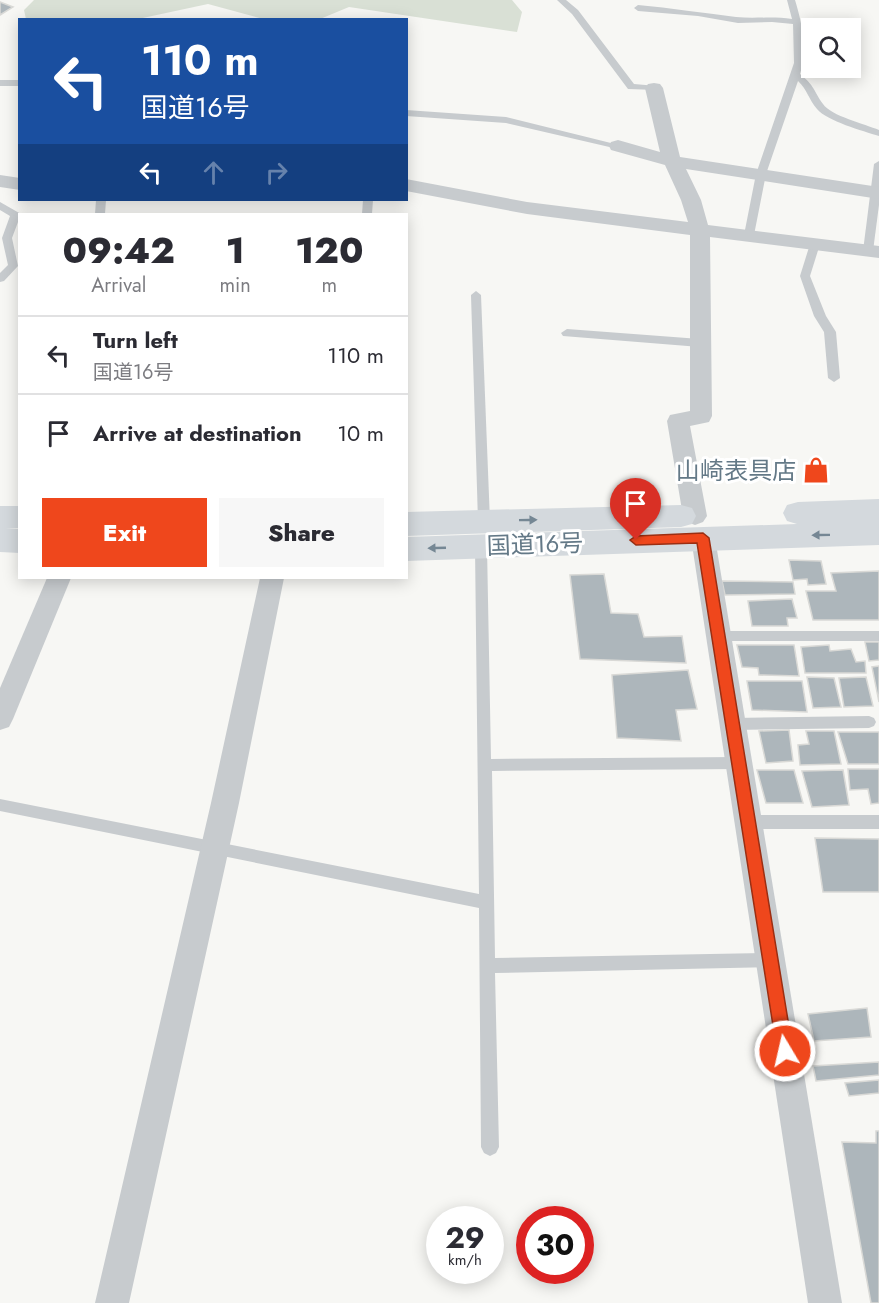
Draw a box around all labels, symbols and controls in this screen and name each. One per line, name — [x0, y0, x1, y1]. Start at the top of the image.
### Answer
map controls — [801, 18, 861, 78]
button: search — [801, 18, 861, 78]
text: 110 m — [141, 30, 259, 91]
icon: left — [42, 42, 120, 120]
text: 国道16号 — [141, 88, 250, 127]
icon: left — [134, 156, 167, 189]
icon: ahead — [197, 156, 230, 189]
icon: right — [260, 156, 293, 189]
text: 09:42 — [63, 224, 175, 276]
text: 1 — [226, 224, 245, 276]
text: 120 — [295, 224, 363, 276]
text: Arrival — [91, 271, 146, 300]
text: min — [219, 271, 251, 300]
text: m — [322, 271, 337, 300]
text: Turn left — [93, 324, 178, 356]
icon: left — [42, 339, 75, 372]
text: 110 m — [327, 339, 384, 371]
text: 国道16号 — [93, 358, 174, 387]
icon: arrive — [42, 417, 75, 450]
text: Arrive at destination — [93, 417, 302, 449]
text: 10 m — [337, 417, 384, 449]
place label: 山崎表具店 — [676, 453, 796, 488]
shop icon: 山崎表具店 — [801, 455, 831, 485]
pin — [610, 478, 661, 540]
icon: arrive — [619, 487, 652, 520]
button: Exit — [42, 498, 207, 567]
button: Share — [219, 498, 384, 567]
one-way arrow — [518, 515, 537, 524]
street label: 国道16号 — [486, 525, 584, 563]
one-way arrow — [811, 530, 830, 540]
one-way arrow — [427, 544, 446, 553]
position arrow — [753, 1019, 817, 1083]
speed limit sign: 30 — [516, 1206, 594, 1284]
text: 29 — [445, 1216, 485, 1259]
text: km/h — [448, 1249, 482, 1271]

